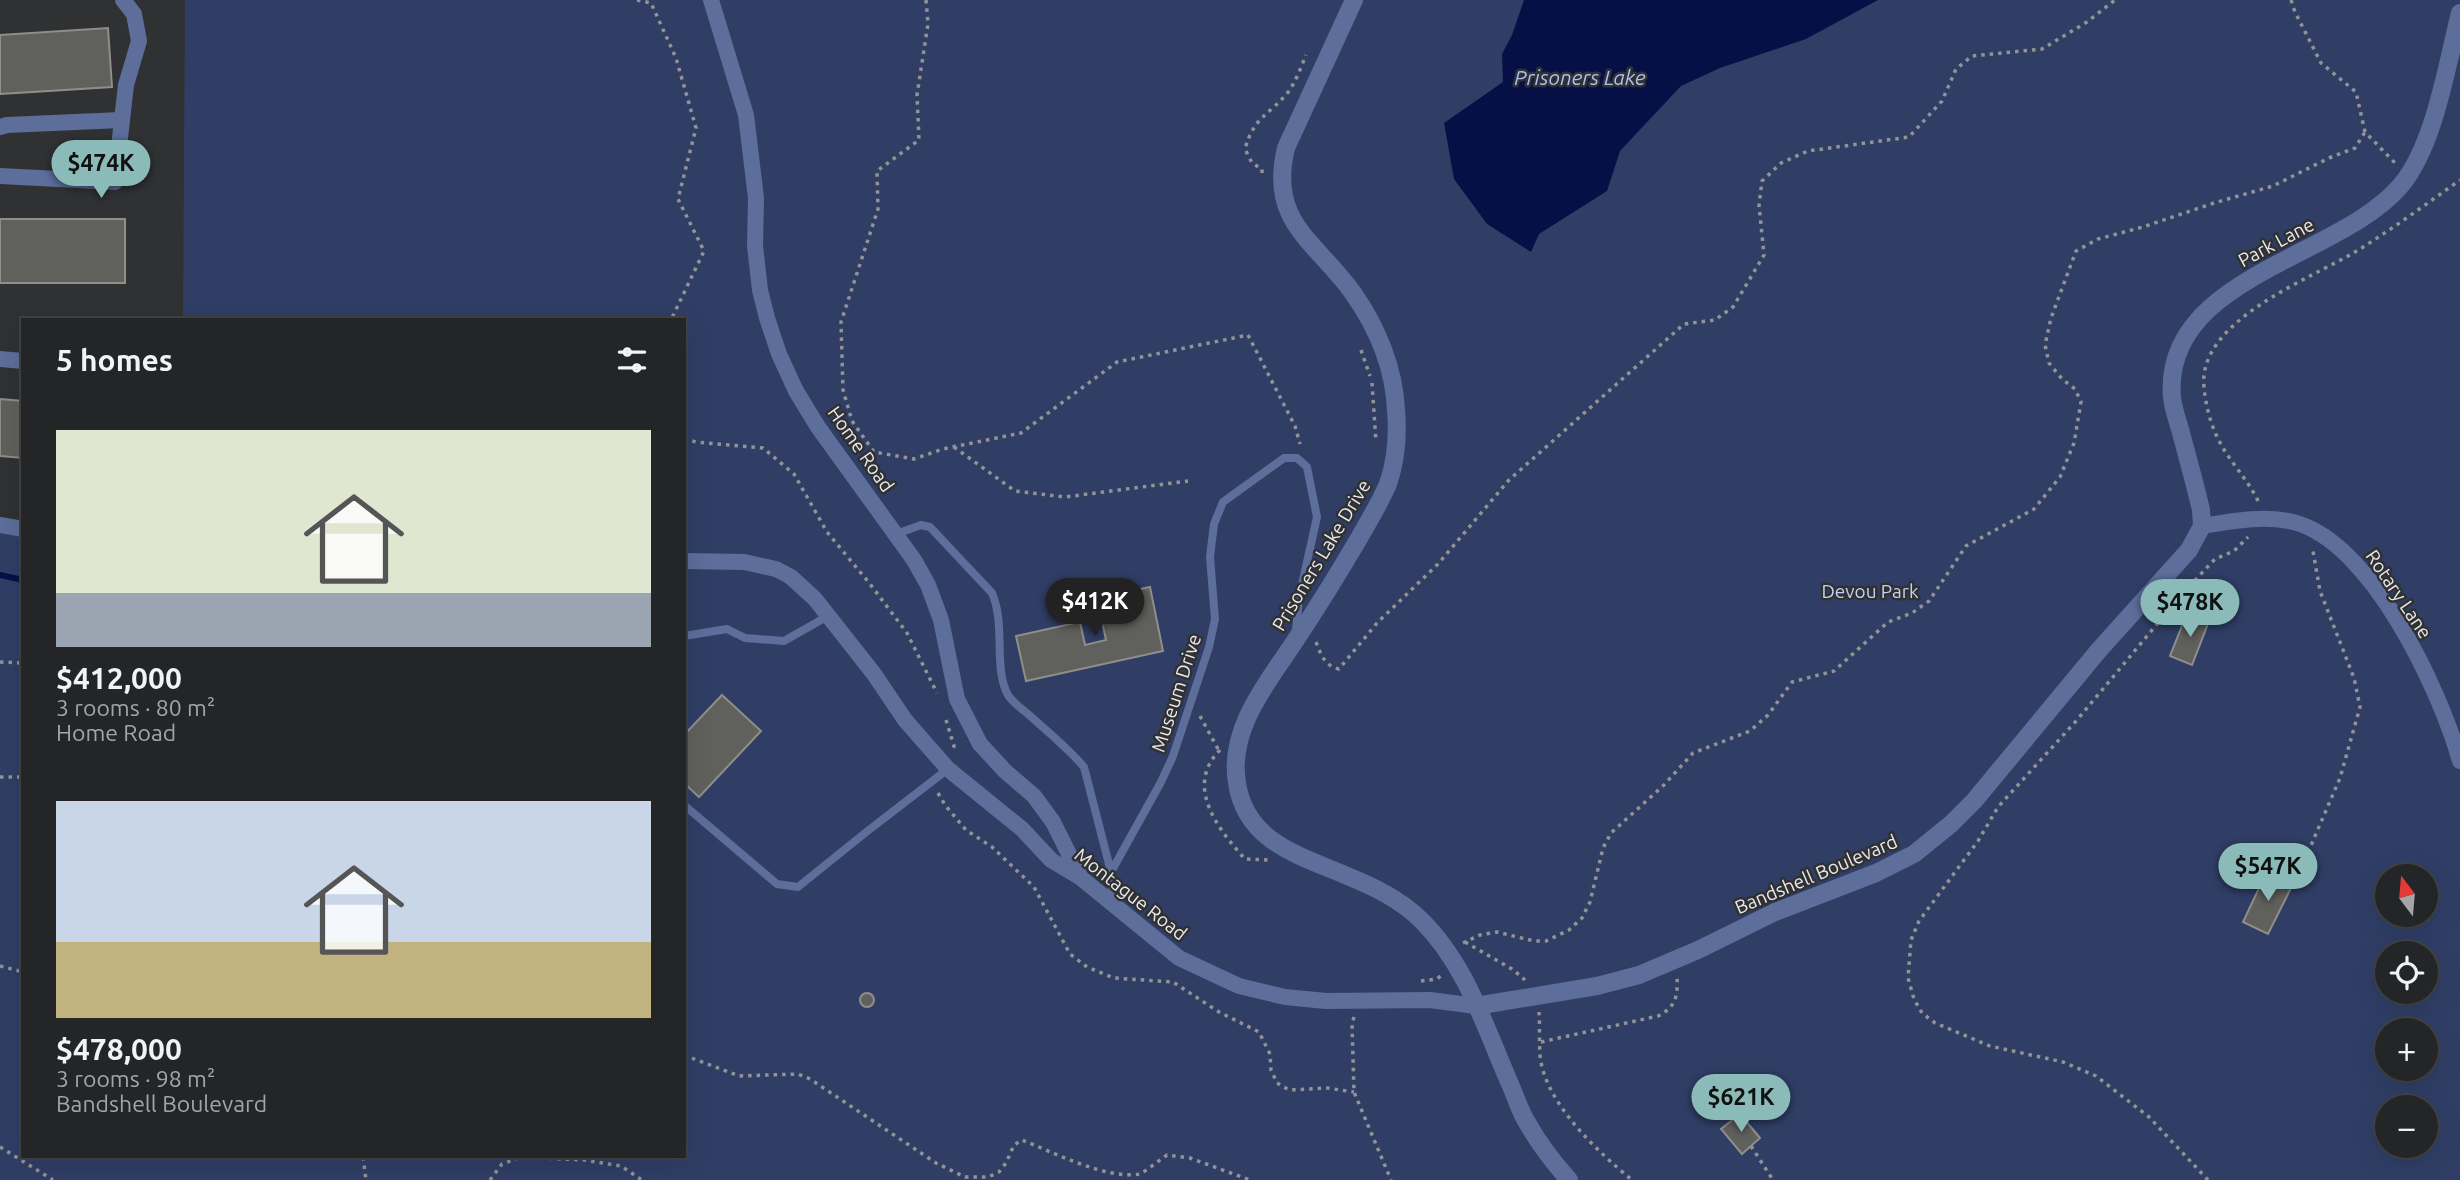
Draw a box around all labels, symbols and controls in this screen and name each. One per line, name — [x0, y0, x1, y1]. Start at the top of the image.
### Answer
water label: Prisoners Lake — [1514, 65, 1646, 89]
pin: $474K — [52, 140, 150, 200]
text: $474K — [67, 150, 135, 175]
street label: Park Lane — [2234, 213, 2318, 271]
icon: filters — [613, 341, 651, 379]
text: 5 homes — [56, 343, 173, 377]
street label: Home Road — [823, 402, 899, 496]
icon: home — [291, 476, 417, 602]
street label: Prisoners Lake Drive — [1267, 476, 1375, 634]
street label: Rotary Lane — [2361, 546, 2437, 642]
pin: $412K — [1046, 578, 1144, 638]
park label: Devou Park — [1821, 580, 1919, 602]
pin: $478K — [2141, 580, 2239, 639]
text: $412K — [1061, 588, 1129, 613]
text: $478K — [2156, 589, 2224, 614]
street label: Museum Drive — [1147, 631, 1205, 755]
text: $412,000 — [56, 661, 182, 695]
text: 3 rooms · 80 m² — [56, 695, 215, 720]
text: Home Road — [56, 720, 176, 745]
street label: Bandshell Boulevard — [1731, 830, 1901, 918]
street label: Montague Road — [1071, 843, 1191, 945]
pin: $547K — [2219, 844, 2317, 903]
icon: home — [291, 847, 417, 973]
text: $547K — [2234, 853, 2302, 878]
north arrow — [2375, 864, 2438, 928]
map controls — [2375, 864, 2438, 1158]
button: locate — [2375, 941, 2438, 1004]
button: + — [2375, 1018, 2438, 1081]
text: $478,000 — [56, 1032, 182, 1066]
text: 3 rooms · 98 m² — [56, 1066, 215, 1091]
pin: $621K — [1692, 1074, 1790, 1134]
text: $621K — [1707, 1084, 1775, 1109]
text: Bandshell Boulevard — [56, 1091, 267, 1116]
button: − — [2375, 1095, 2438, 1158]

